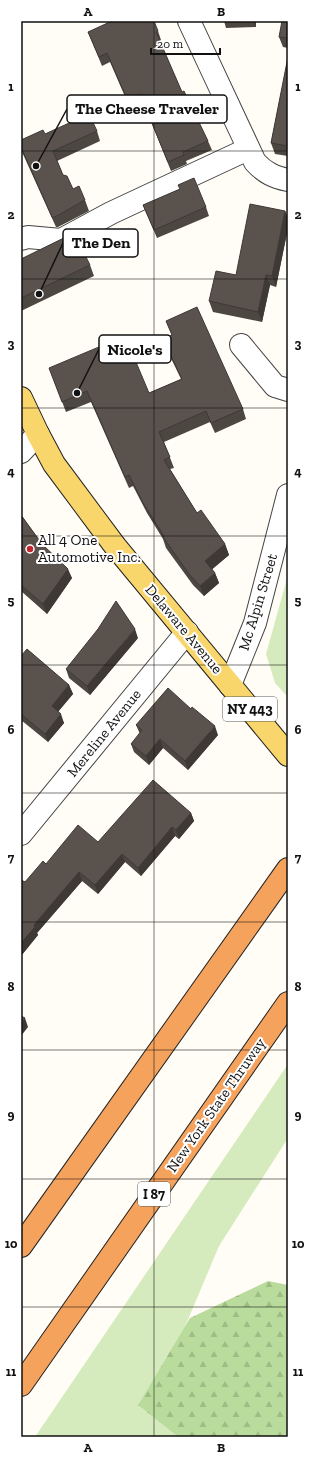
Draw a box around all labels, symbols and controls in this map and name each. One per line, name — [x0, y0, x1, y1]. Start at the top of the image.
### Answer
text: A — [84, 4, 93, 19]
text: B — [217, 4, 225, 19]
scale bar — [151, 30, 220, 56]
text: 20 m — [157, 37, 184, 51]
text: 1 — [8, 79, 14, 94]
text: 1 — [295, 79, 301, 94]
callout: The Cheese Traveler — [67, 95, 227, 123]
text: The Cheese Traveler — [75, 99, 219, 118]
text: 2 — [8, 207, 15, 222]
text: 2 — [295, 207, 302, 222]
callout: The Den — [63, 229, 138, 257]
text: The Den — [72, 233, 131, 252]
callout: Nicole's — [99, 335, 171, 363]
text: 3 — [8, 336, 15, 351]
text: 3 — [295, 336, 302, 351]
text: Nicole's — [107, 340, 163, 359]
text: 4 — [7, 464, 15, 479]
text: 4 — [294, 464, 302, 479]
place label: All 4 One Automotive Inc. — [38, 531, 141, 566]
marker: All 4 One Automotive Inc. — [25, 544, 35, 554]
street label: Mc Alpin Street — [235, 551, 281, 653]
street label: Delaware Avenue — [141, 581, 227, 677]
text: 5 — [8, 593, 15, 608]
text: 5 — [295, 593, 302, 608]
street label: Mereline Avenue — [63, 686, 145, 780]
road number: NY 443 — [223, 697, 277, 721]
text: 6 — [8, 722, 15, 737]
text: 6 — [295, 722, 302, 737]
text: 7 — [8, 850, 15, 865]
text: 7 — [295, 850, 302, 865]
text: 8 — [7, 979, 15, 994]
text: 8 — [294, 979, 302, 994]
street label: New York State Thruway — [163, 1034, 269, 1176]
text: 9 — [8, 1107, 15, 1122]
text: 9 — [295, 1107, 302, 1122]
road number: I 87 — [138, 1182, 170, 1206]
text: 10 — [5, 1236, 18, 1251]
text: 10 — [292, 1236, 305, 1251]
text: 11 — [6, 1364, 17, 1379]
text: 11 — [293, 1364, 304, 1379]
text: A — [84, 1440, 93, 1455]
text: B — [217, 1440, 225, 1455]

